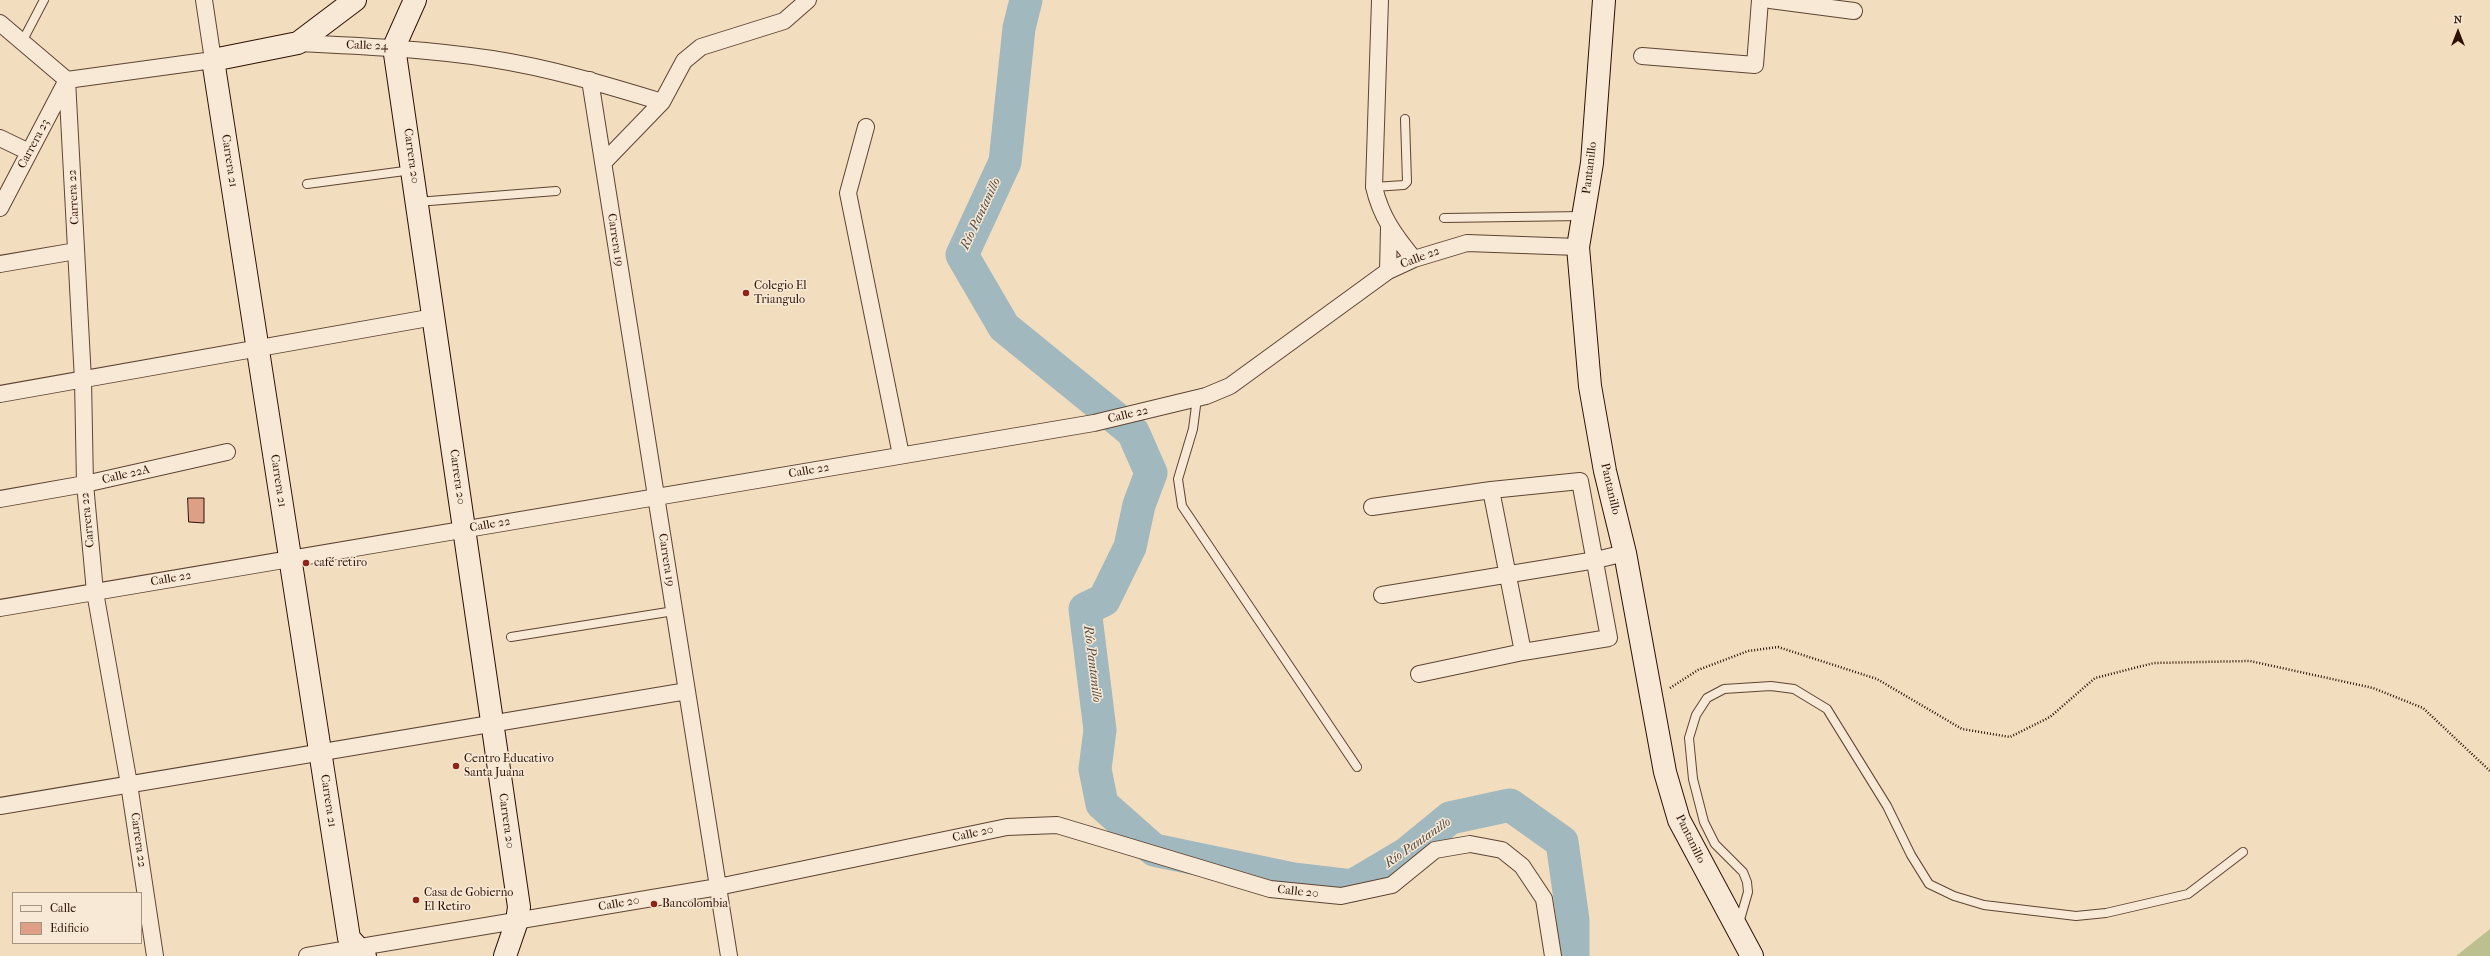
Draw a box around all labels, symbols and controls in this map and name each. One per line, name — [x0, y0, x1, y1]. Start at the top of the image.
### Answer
north arrow — [2438, 12, 2478, 52]
text: N — [2454, 13, 2462, 26]
street label: Calle 24 — [346, 38, 388, 54]
street label: Carrera 23 — [15, 117, 53, 171]
street label: Carrera 20 — [400, 127, 422, 185]
street label: Carrera 21 — [218, 134, 240, 188]
street label: Pantanillo — [1580, 141, 1600, 195]
street label: Carrera 22 — [65, 169, 83, 225]
water label: Río Pantanillo — [958, 176, 1004, 252]
street label: Carrera 19 — [604, 212, 626, 268]
street label: Calle 22 — [1398, 244, 1442, 272]
place label: Colegio El Triangulo — [754, 279, 806, 307]
marker: Colegio El Triangulo — [741, 288, 751, 298]
street label: Calle 22 — [1106, 403, 1150, 427]
street label: Carrera 20 — [446, 448, 468, 506]
street label: Carrera 21 — [267, 454, 289, 508]
street label: Calle 22 — [788, 460, 830, 482]
street label: Calle 22A — [101, 462, 151, 488]
street label: Pantanillo — [1597, 462, 1623, 516]
street label: Carrera 22 — [78, 492, 98, 548]
street label: Calle 22 — [469, 514, 511, 536]
street label: Carrera 19 — [655, 532, 677, 588]
place label: café retiro — [314, 556, 367, 570]
marker: café retiro — [301, 558, 311, 568]
street label: Calle 22 — [150, 568, 192, 590]
water label: Río Pantanillo — [1080, 625, 1104, 703]
place label: Centro Educativo Santa Juana — [464, 752, 554, 780]
marker: Centro Educativo Santa Juana — [451, 761, 461, 771]
street label: Carrera 21 — [317, 774, 339, 828]
street label: Carrera 20 — [495, 792, 517, 850]
street label: Carrera 22 — [127, 812, 149, 868]
street label: Pantanillo — [1672, 812, 1708, 866]
water label: Río Pantanillo — [1382, 814, 1454, 872]
street label: Calle 20 — [951, 823, 995, 845]
street label: Calle 20 — [1277, 883, 1319, 901]
place label: Casa de Gobierno El Retiro — [424, 886, 513, 914]
legend — [12, 892, 142, 944]
street label: Calle 20 — [597, 893, 641, 915]
marker: Casa de Gobierno El Retiro — [411, 895, 421, 905]
place label: Bancolombia — [662, 897, 728, 911]
marker: Bancolombia — [649, 899, 659, 909]
text: Calle — [50, 901, 76, 915]
text: Edificio — [50, 921, 89, 935]

